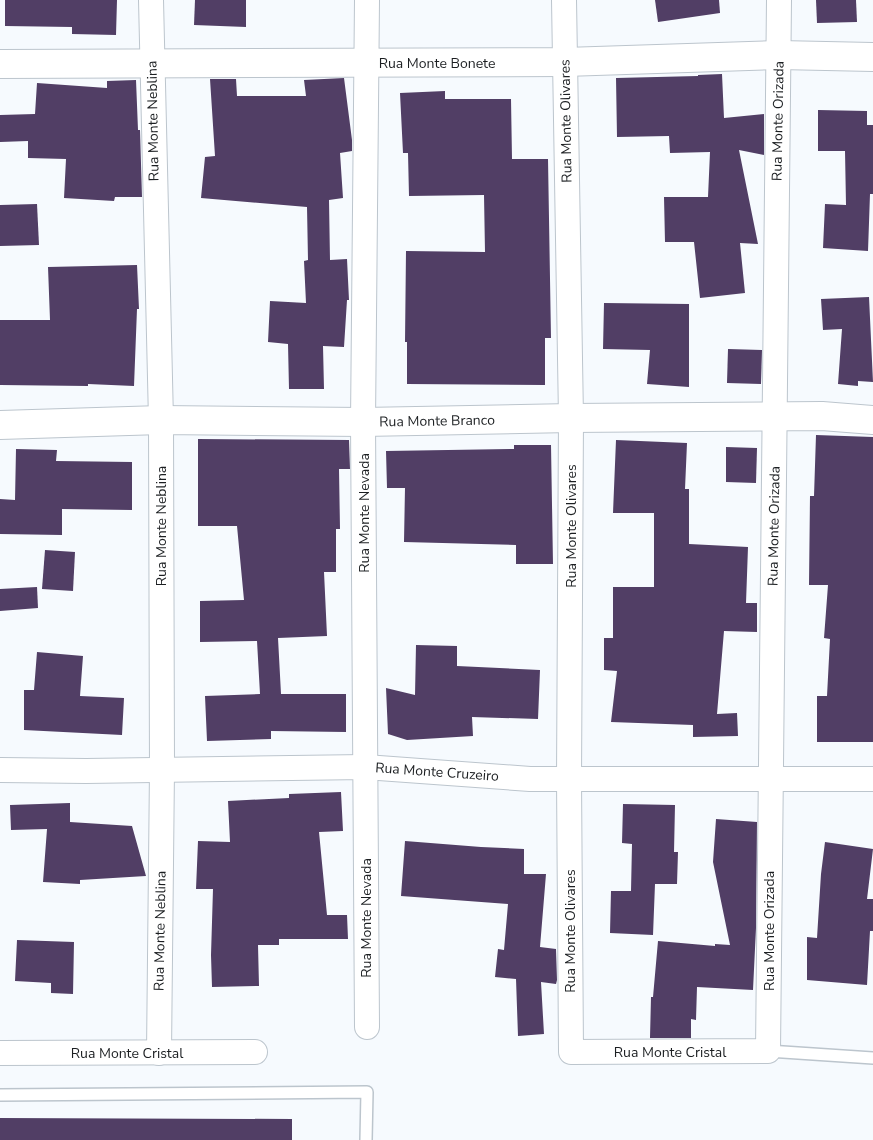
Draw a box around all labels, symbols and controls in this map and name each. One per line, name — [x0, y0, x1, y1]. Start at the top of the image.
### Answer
street label: Rua Monte Bonete — [379, 54, 495, 73]
street label: Rua Monte Olivares — [555, 59, 577, 183]
street label: Rua Monte Neblina — [142, 61, 164, 181]
street label: Rua Monte Orizada — [767, 61, 789, 181]
street label: Rua Monte Branco — [379, 410, 495, 432]
street label: Rua Monte Nevada — [355, 453, 374, 573]
street label: Rua Monte Olivares — [562, 464, 581, 588]
street label: Rua Monte Neblina — [152, 466, 171, 586]
street label: Rua Monte Orizada — [763, 466, 785, 586]
street label: Rua Monte Cruzeiro — [375, 758, 500, 786]
street label: Rua Monte Nevada — [357, 858, 376, 978]
street label: Rua Monte Olivares — [561, 869, 580, 993]
street label: Rua Monte Neblina — [149, 871, 171, 991]
street label: Rua Monte Orizada — [760, 871, 779, 991]
street label: Rua Monte Cristal — [614, 1043, 727, 1062]
street label: Rua Monte Cristal — [71, 1044, 184, 1063]

